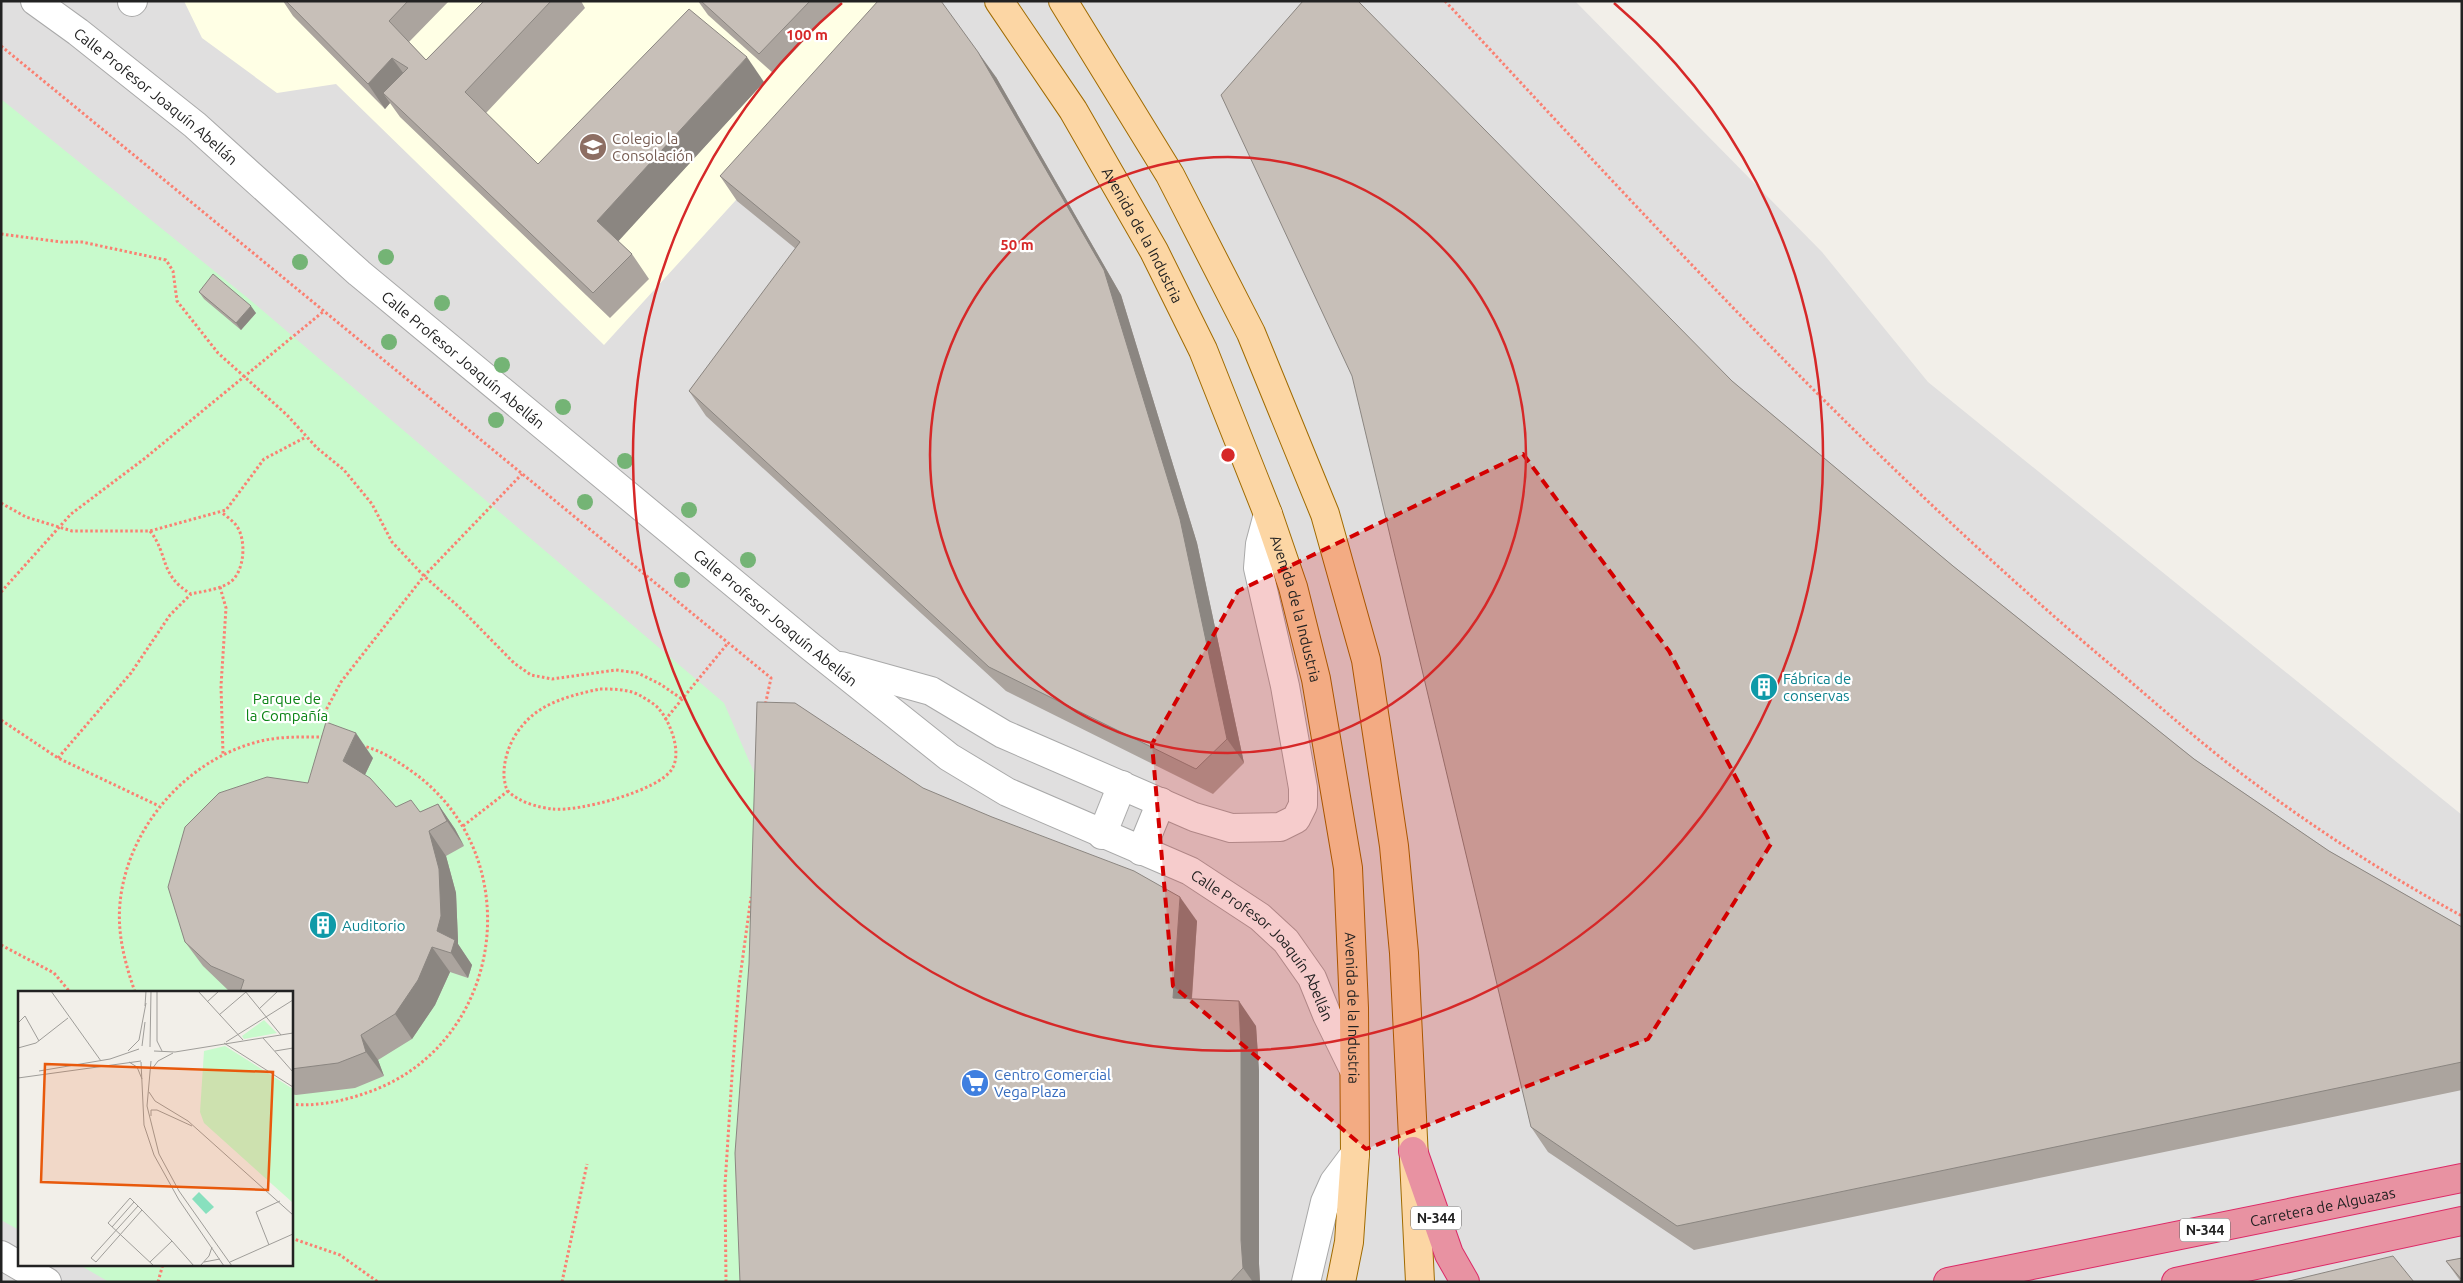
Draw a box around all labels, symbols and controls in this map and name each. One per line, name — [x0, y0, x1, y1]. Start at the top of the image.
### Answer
street label: Calle Profesor Joaquín Abellán — [71, 24, 241, 168]
text: 100 m — [786, 26, 828, 43]
place label: Colegio la Consolación — [612, 130, 693, 164]
school or university icon: Colegio la Consolación — [578, 132, 608, 162]
street label: Avenida de la Industria — [1099, 164, 1187, 306]
text: 50 m — [1000, 236, 1034, 253]
street label: Calle Profesor Joaquín Abellán — [379, 287, 548, 432]
centre of rings — [1219, 446, 1237, 464]
street label: Avenida de la Industria — [1267, 533, 1325, 684]
street label: Calle Profesor Joaquín Abellán — [691, 545, 861, 689]
place label: Fábrica de conservas — [1783, 670, 1851, 704]
building icon: Fábrica de conservas — [1749, 672, 1779, 702]
park label: Parque de la Compañía — [246, 690, 328, 724]
street label: Calle Profesor Joaquín Abellán — [1188, 866, 1337, 1023]
building icon: Auditorio — [308, 910, 338, 940]
place label: Auditorio — [342, 917, 405, 934]
street label: Avenida de la Industria — [1342, 932, 1363, 1084]
inset map — [18, 991, 292, 1266]
place label: Centro Comercial Vega Plaza — [994, 1066, 1111, 1100]
supermarket icon: Centro Comercial Vega Plaza — [960, 1068, 990, 1098]
street label: Carretera de Alguazas — [2248, 1183, 2397, 1229]
road number: N-344 — [1411, 1206, 1461, 1230]
road number: N-344 — [2180, 1218, 2230, 1242]

